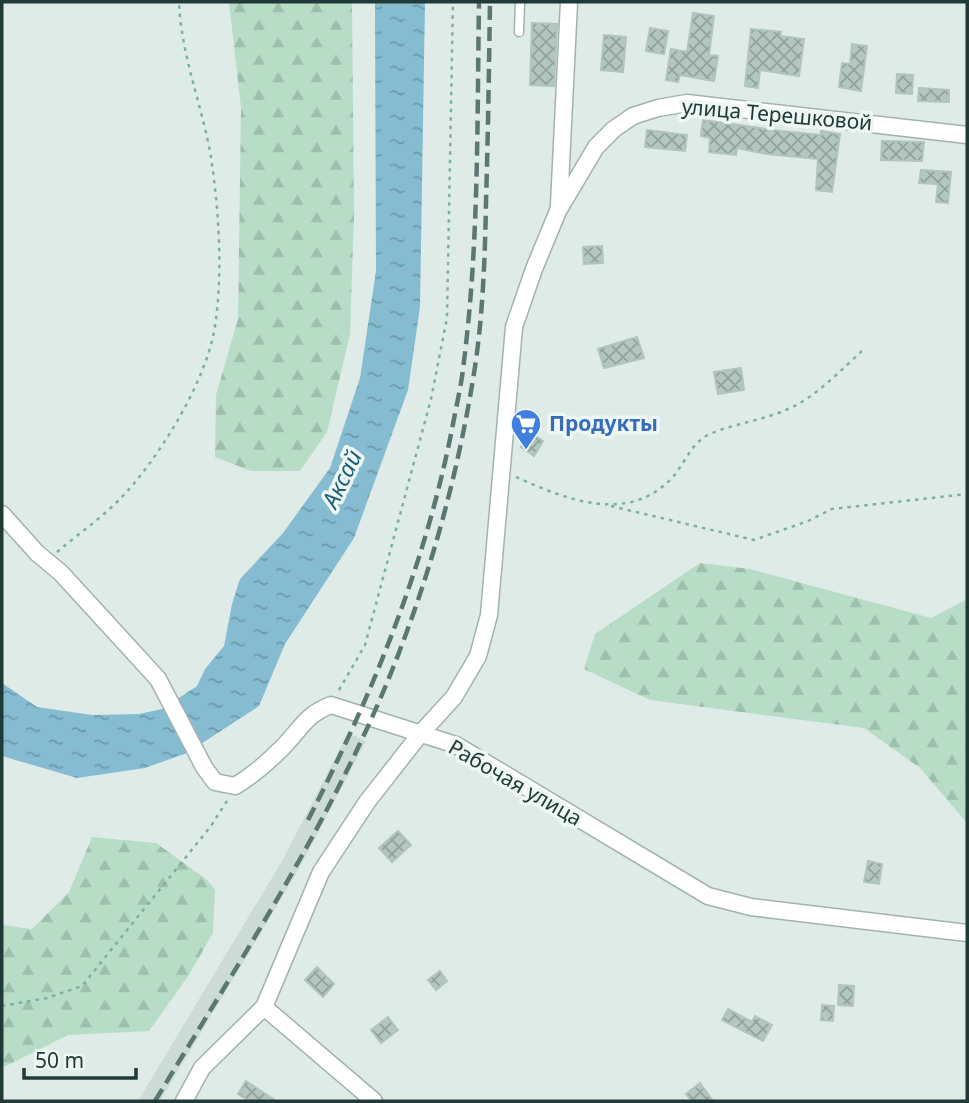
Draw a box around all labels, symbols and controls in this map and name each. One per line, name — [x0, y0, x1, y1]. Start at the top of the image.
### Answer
street label: улица Терешковой — [681, 92, 873, 136]
supermarket icon: Продукты — [509, 407, 543, 451]
place label: Продукты — [549, 409, 658, 437]
water label: Аксай — [313, 444, 369, 515]
street label: Рабочая улица — [444, 733, 587, 832]
scale bar — [24, 1036, 136, 1080]
text: 50 m — [35, 1046, 84, 1074]

